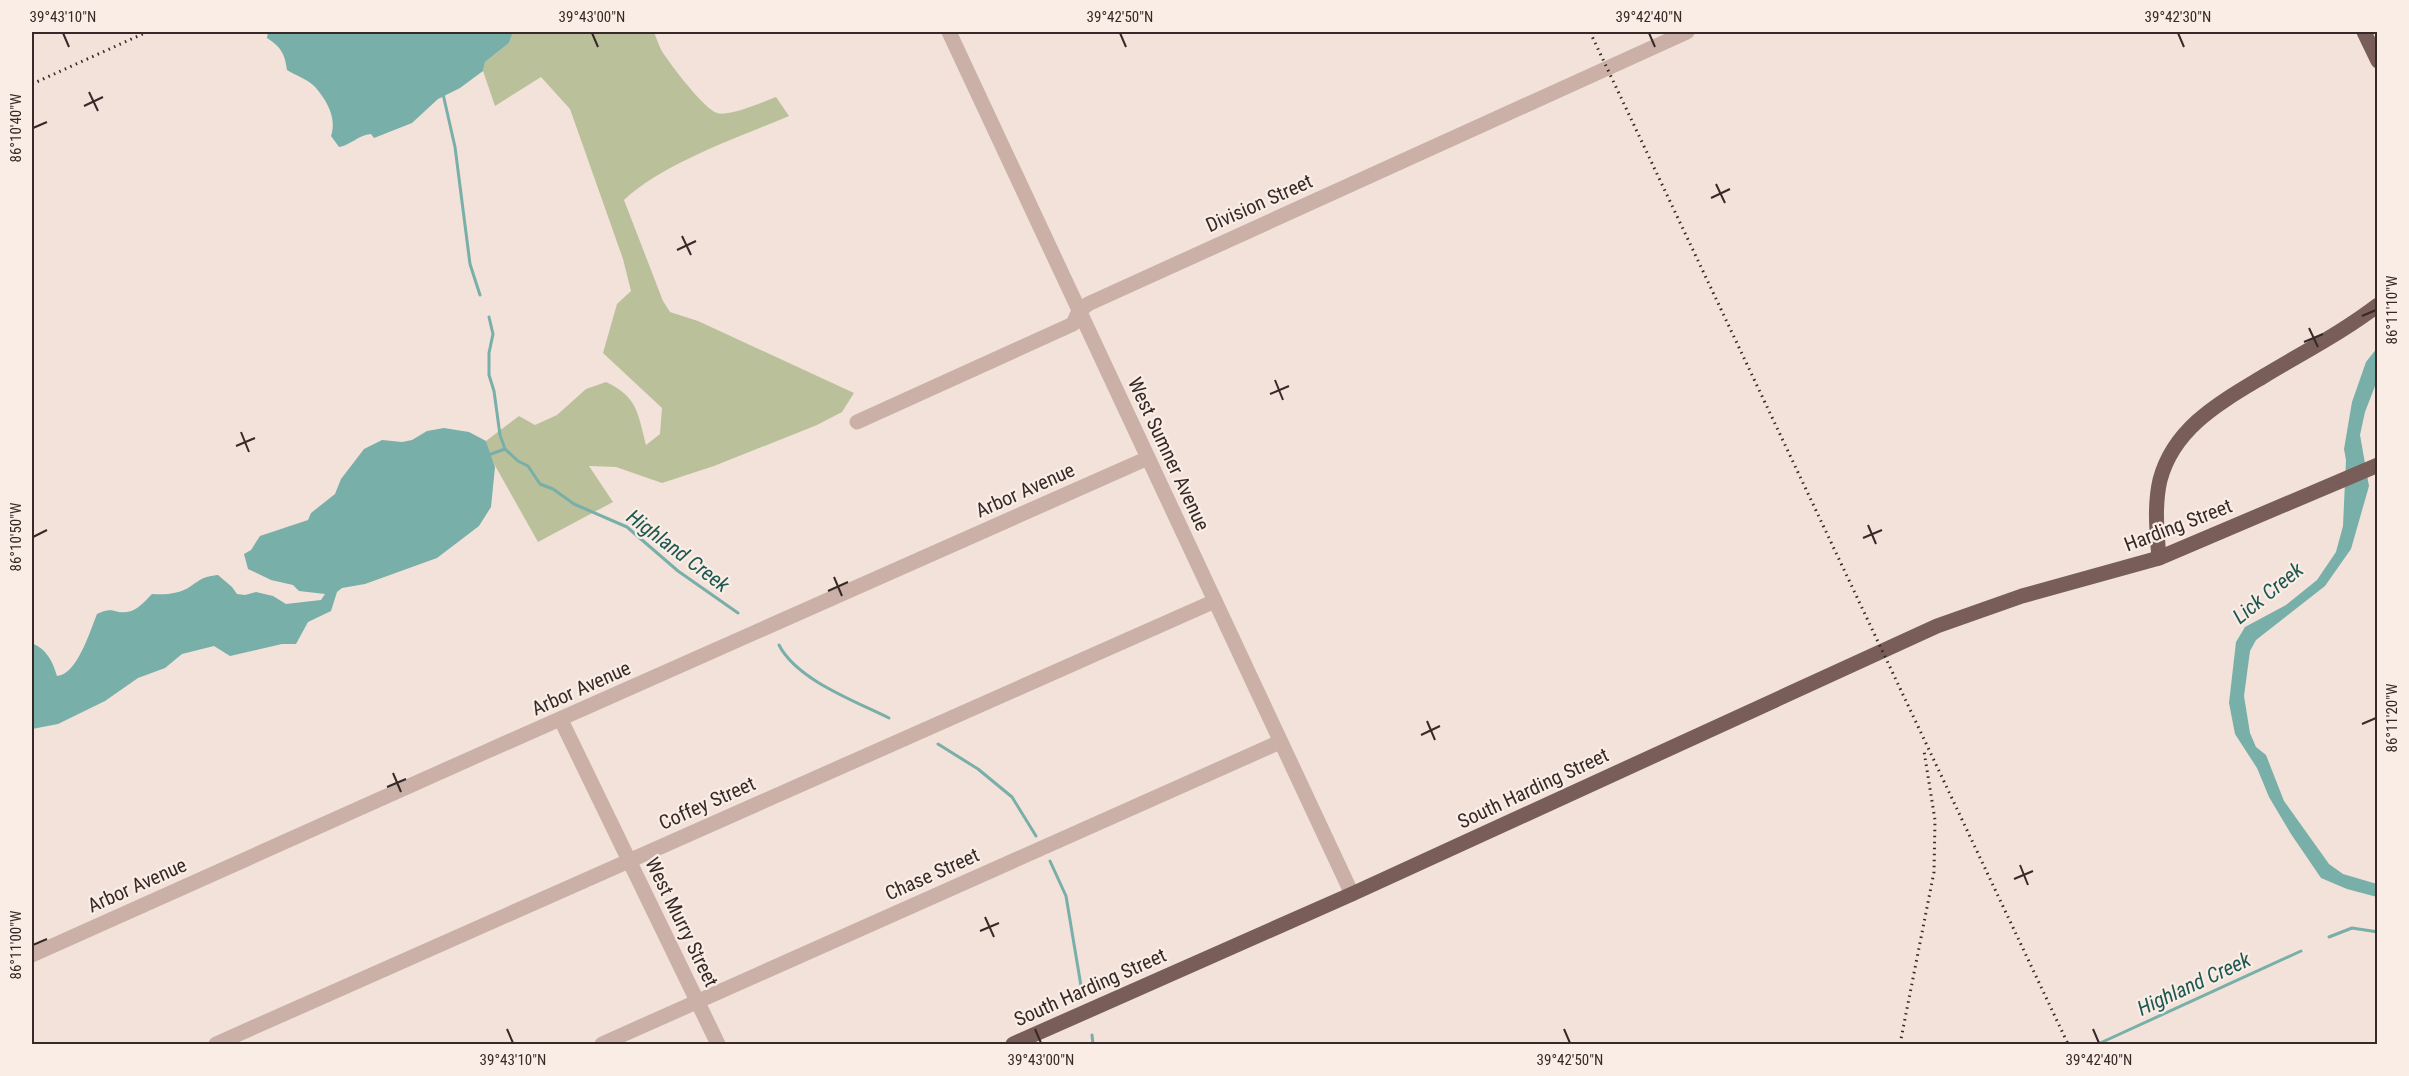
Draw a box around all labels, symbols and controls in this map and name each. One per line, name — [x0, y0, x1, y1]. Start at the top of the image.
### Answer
text: 39°43'10"N — [30, 8, 96, 26]
text: 39°43'00"N — [559, 8, 625, 26]
text: 39°42'50"N — [1087, 8, 1153, 26]
text: 39°42'40"N — [1616, 8, 1682, 26]
text: 39°42'30"N — [2145, 8, 2211, 26]
text: 86°10'40"W — [7, 93, 25, 162]
street label: Division Street — [1202, 169, 1316, 237]
text: 86°11'10"W — [2383, 275, 2401, 344]
street label: West Sumner Avenue — [1123, 374, 1215, 534]
street label: Arbor Avenue — [972, 458, 1078, 522]
street label: Harding Street — [2121, 493, 2235, 557]
text: 86°10'50"W — [7, 502, 25, 571]
water label: Highland Creek — [622, 505, 735, 598]
water label: Lick Creek — [2228, 557, 2309, 629]
street label: Arbor Avenue — [528, 656, 634, 720]
text: 86°11'20"W — [2383, 683, 2401, 752]
street label: South Harding Street — [1454, 743, 1612, 833]
street label: Coffey Street — [655, 771, 759, 835]
street label: Chase Street — [881, 843, 983, 905]
street label: Arbor Avenue — [84, 853, 190, 917]
street label: West Murry Street — [640, 853, 724, 991]
text: 86°11'00"W — [7, 910, 25, 979]
street label: South Harding Street — [1010, 943, 1170, 1031]
water label: Highland Creek — [2134, 947, 2255, 1021]
text: 39°43'10"N — [480, 1051, 546, 1069]
text: 39°43'00"N — [1008, 1051, 1074, 1069]
text: 39°42'50"N — [1537, 1051, 1603, 1069]
text: 39°42'40"N — [2066, 1051, 2132, 1069]

